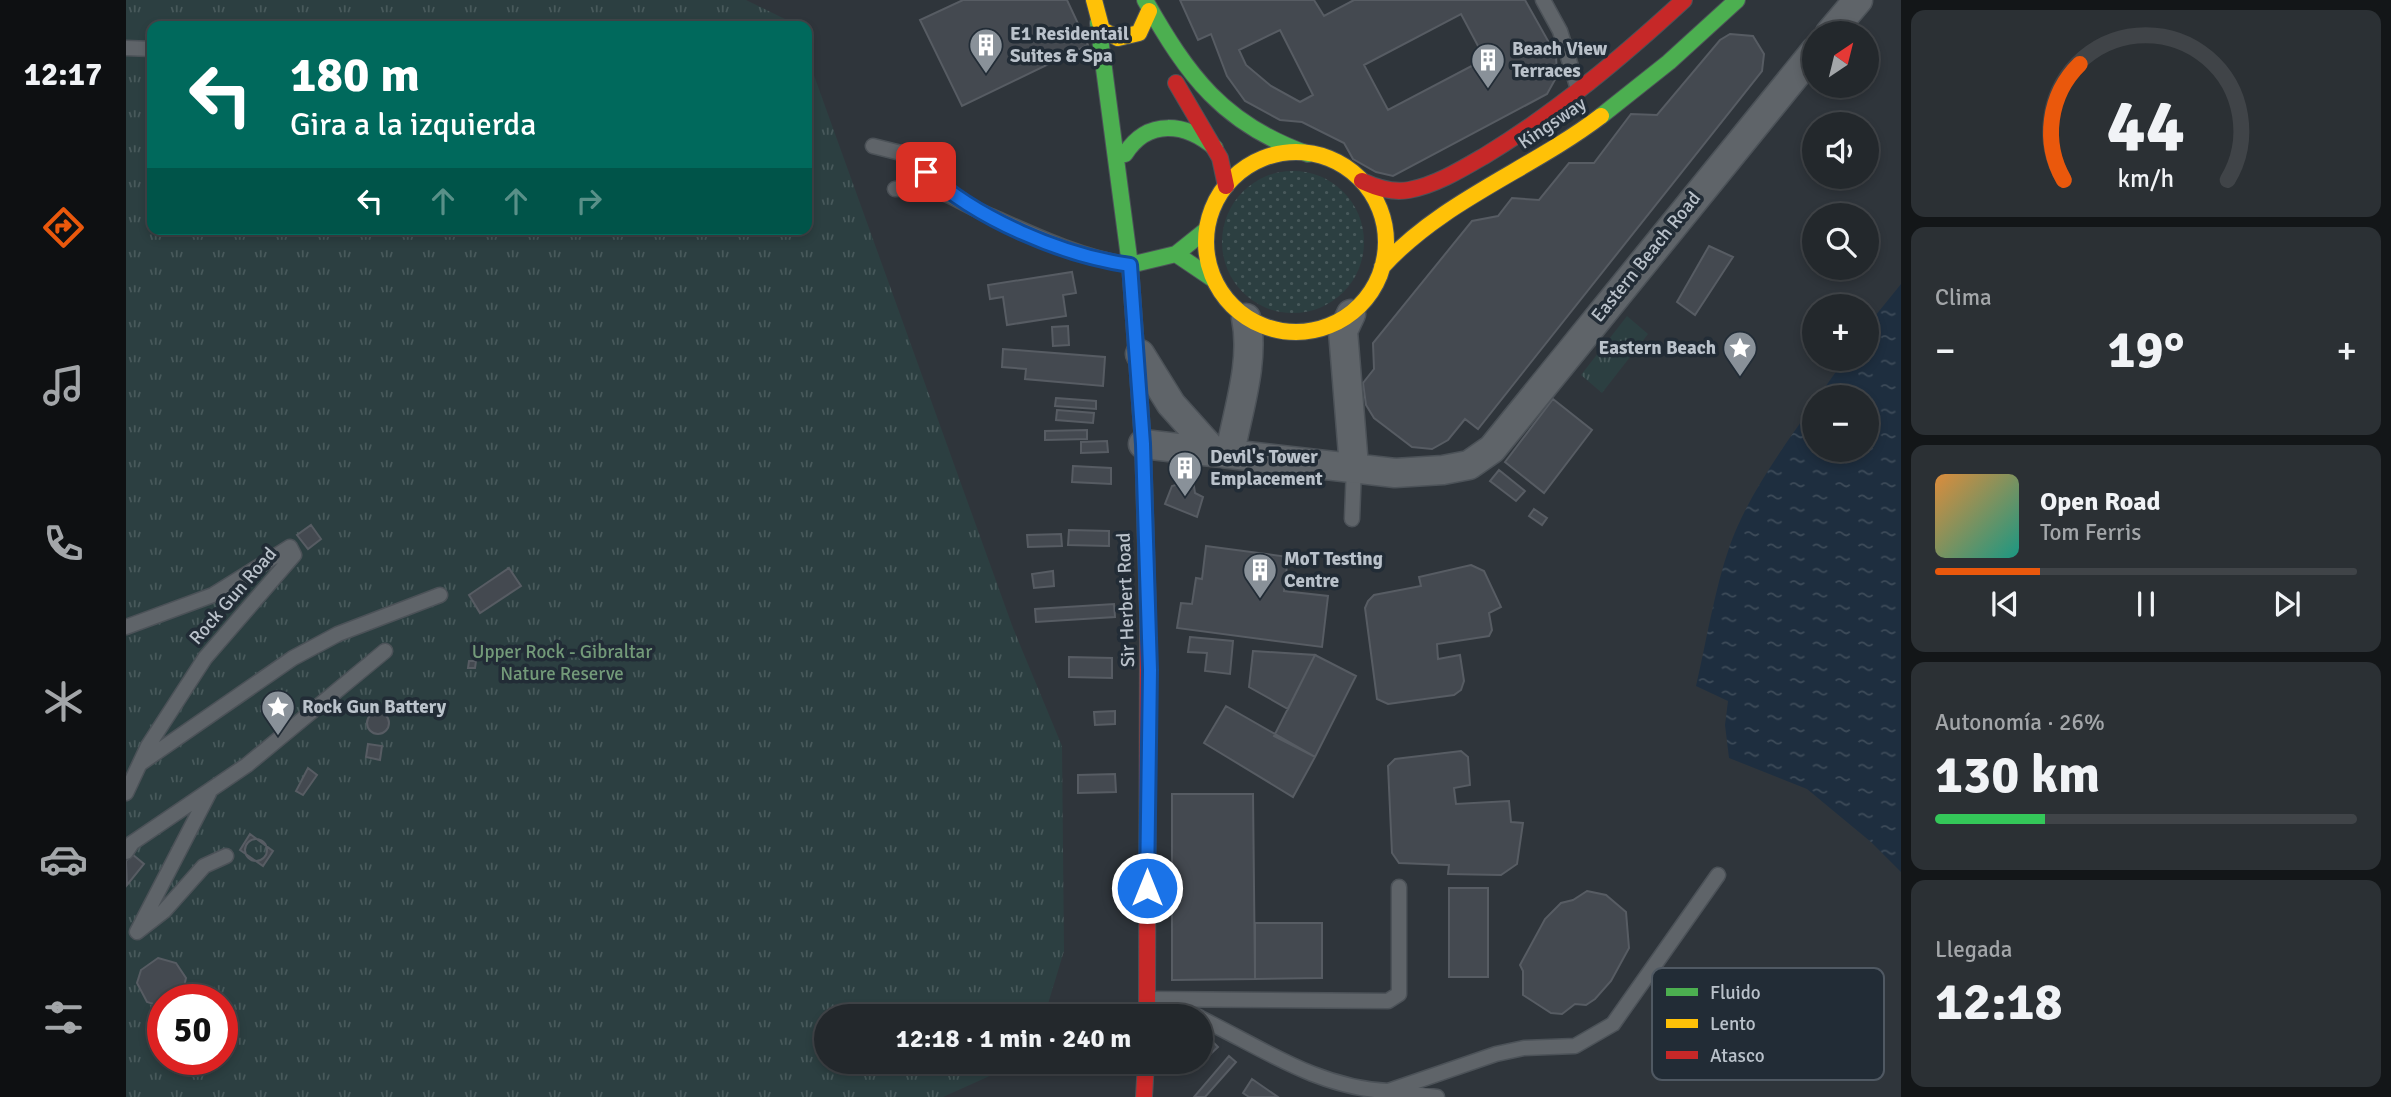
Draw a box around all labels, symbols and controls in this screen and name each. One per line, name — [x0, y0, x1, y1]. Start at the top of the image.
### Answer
north arrow — [1802, 21, 1880, 98]
map controls — [1802, 21, 1879, 462]
place label: E1 Residentail Suites & Spa — [1010, 22, 1129, 68]
building icon: E1 Residentail Suites & Spa — [967, 26, 1005, 75]
place label: Beach View Terraces — [1512, 37, 1608, 83]
building icon: Beach View Terraces — [1469, 41, 1507, 90]
text: 180 m — [290, 45, 420, 105]
icon: left — [175, 49, 266, 140]
text: 12:17 — [24, 55, 102, 94]
text: 44 — [2107, 82, 2185, 171]
street label: Kingsway — [1513, 91, 1591, 154]
text: Gira a la izquierda — [290, 105, 537, 144]
button: sound — [1802, 112, 1879, 189]
pin — [896, 142, 956, 202]
icon: arrive — [907, 153, 945, 191]
text: km/h — [2118, 163, 2174, 194]
icon: left — [351, 182, 389, 220]
icon: ahead — [424, 182, 462, 220]
icon: ahead — [497, 182, 535, 220]
icon: right — [570, 182, 608, 220]
street label: Eastern Beach Road — [1586, 187, 1706, 327]
icon: directions — [39, 203, 88, 252]
button: search — [1802, 203, 1879, 280]
text: Clima — [1935, 283, 1992, 312]
button: + — [1802, 294, 1879, 371]
text: 19° — [2108, 318, 2184, 382]
text: − — [1935, 327, 1956, 374]
text: + — [2336, 327, 2357, 374]
place icon: Eastern Beach — [1721, 329, 1759, 378]
place label: Eastern Beach — [1598, 336, 1716, 360]
icon: music — [39, 361, 88, 410]
button: − — [1802, 385, 1879, 462]
place label: Devil's Tower Emplacement — [1210, 445, 1323, 491]
building icon: Devil's Tower Emplacement — [1166, 449, 1204, 498]
text: Open Road — [2040, 486, 2161, 518]
text: Tom Ferris — [2040, 518, 2141, 547]
icon: phone — [39, 519, 88, 568]
street label: Sir Herbert Road — [1112, 532, 1140, 668]
street label: Rock Gun Road — [184, 542, 282, 650]
place label: MoT Testing Centre — [1284, 547, 1383, 593]
building icon: MoT Testing Centre — [1241, 551, 1279, 600]
icon: previous — [1986, 585, 2024, 623]
icon: pause — [2127, 585, 2165, 623]
icon: next — [2268, 585, 2306, 623]
park label: Upper Rock - Gibraltar Nature Reserve — [472, 640, 652, 686]
icon: climate — [39, 677, 88, 726]
place icon: Rock Gun Battery — [259, 688, 297, 737]
place label: Rock Gun Battery — [302, 695, 447, 719]
text: Autonomía · 26% — [1935, 708, 2105, 737]
text: 130 km — [1935, 743, 2100, 807]
icon: car — [39, 835, 88, 884]
position arrow — [1110, 851, 1184, 925]
text: Llegada — [1935, 935, 2012, 964]
legend — [1652, 968, 1884, 1080]
text: 12:18 — [1935, 970, 2063, 1034]
text: Fluido — [1710, 981, 1761, 1005]
speed limit sign: 50 — [147, 984, 238, 1075]
icon: filters — [39, 993, 88, 1042]
text: Lento — [1710, 1012, 1756, 1036]
text: 12:18 · 1 min · 240 m — [896, 1023, 1131, 1055]
text: Atasco — [1710, 1044, 1765, 1068]

